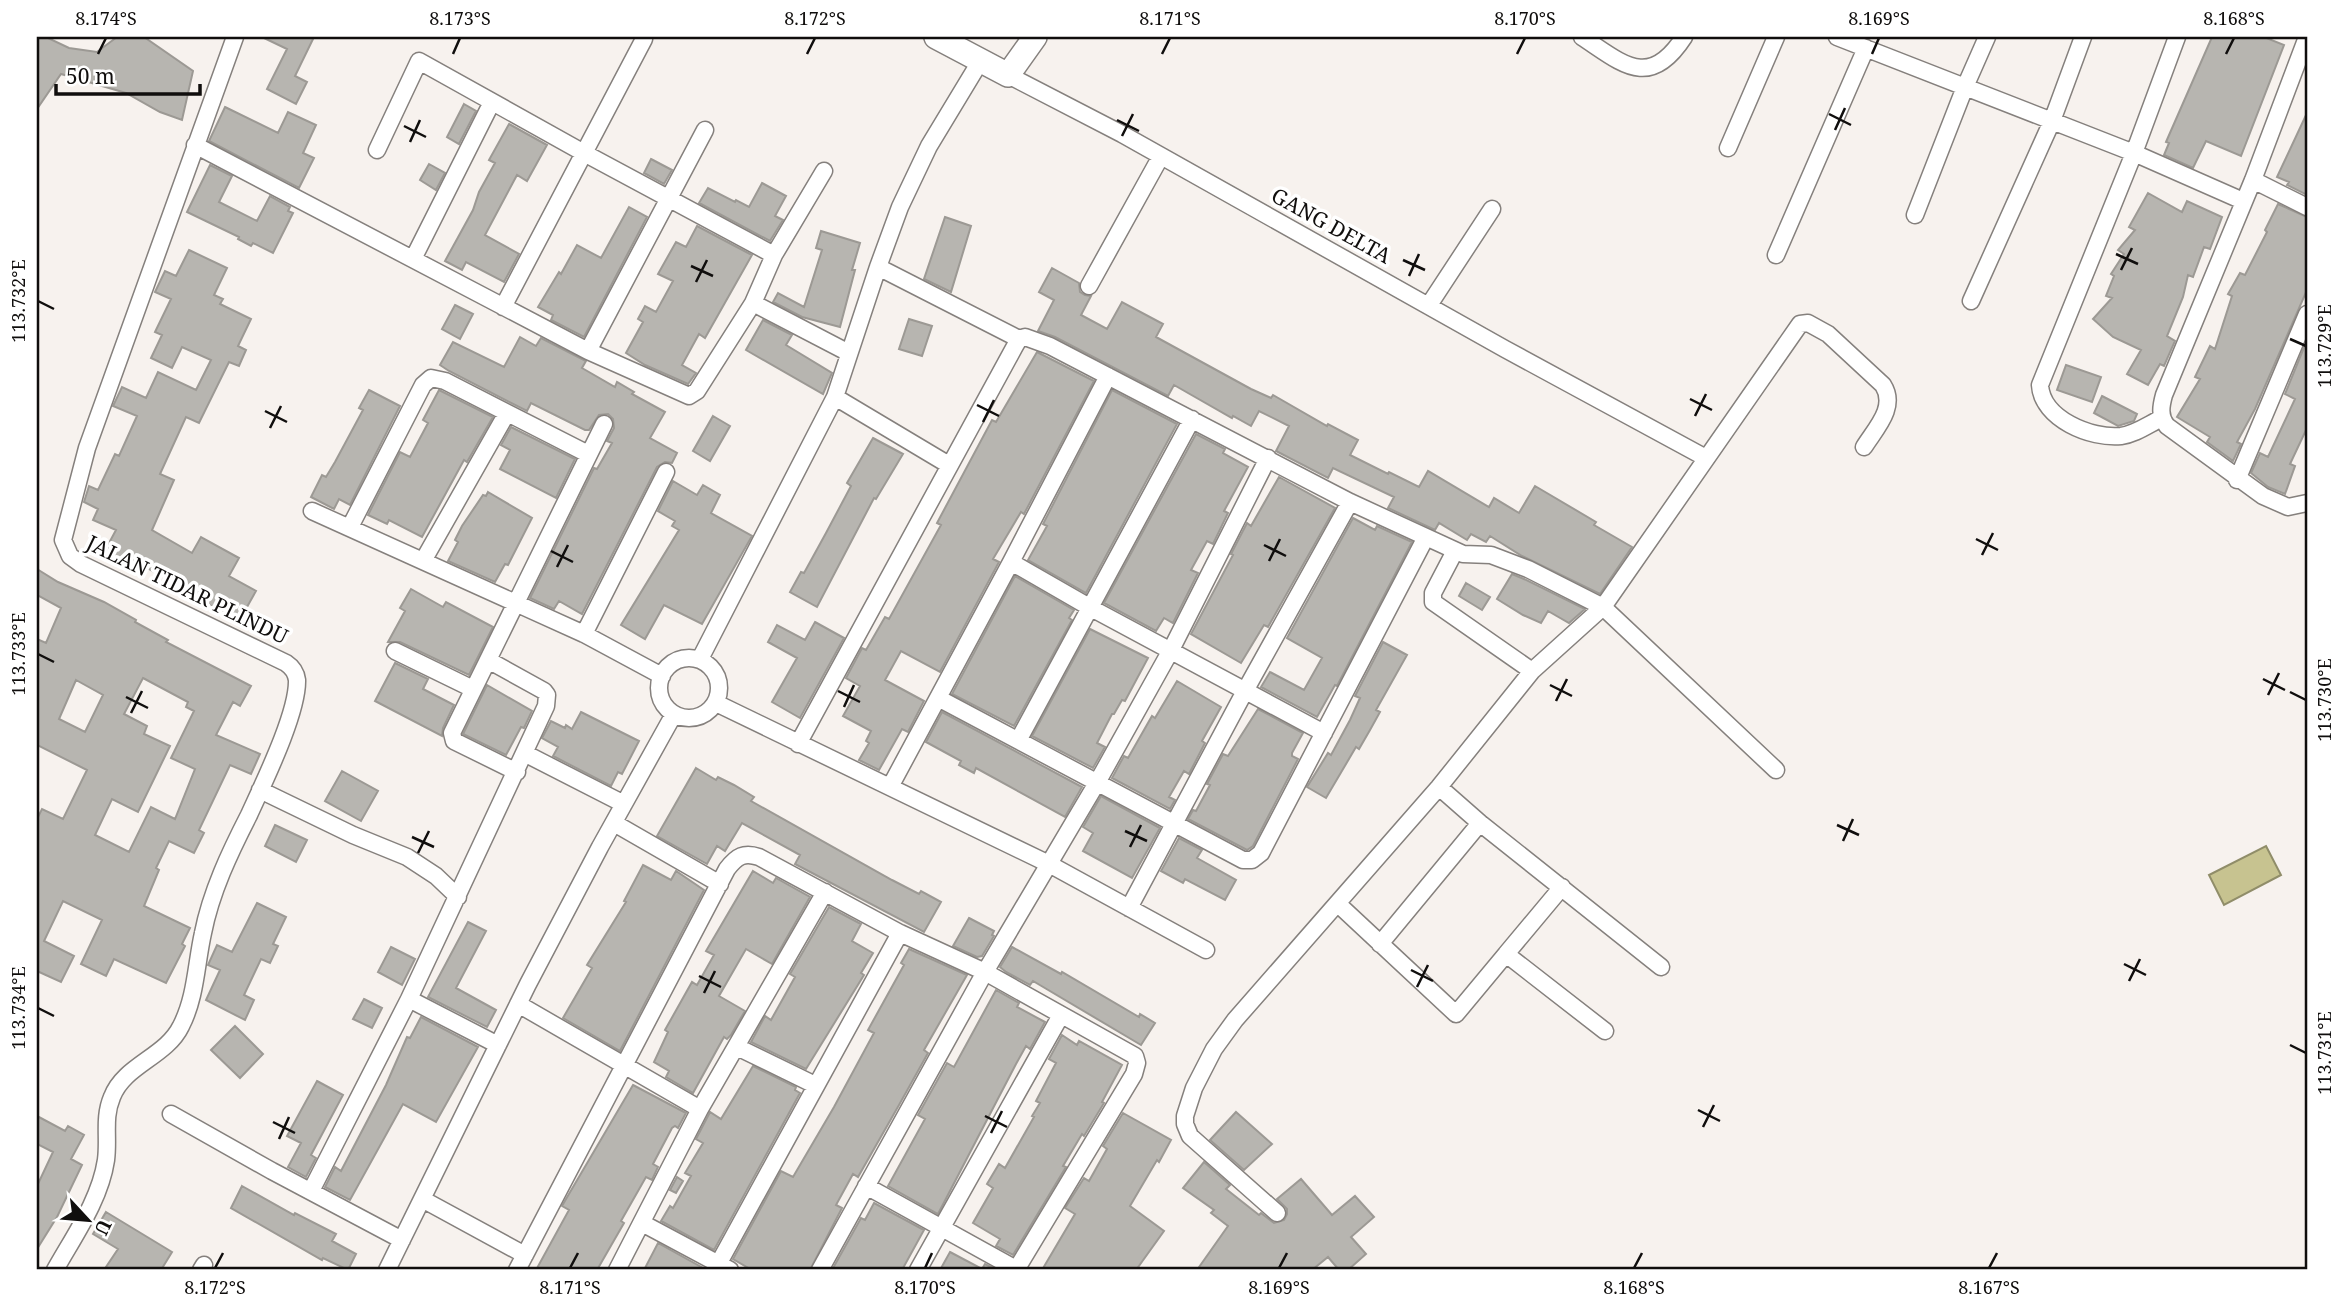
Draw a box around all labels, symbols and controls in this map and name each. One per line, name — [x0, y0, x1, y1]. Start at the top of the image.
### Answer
text: 8.174°S — [75, 6, 137, 30]
text: 8.173°S — [429, 6, 491, 30]
text: 8.172°S — [784, 6, 846, 30]
text: 8.171°S — [1139, 6, 1201, 30]
text: 8.170°S — [1494, 6, 1556, 30]
text: 8.169°S — [1848, 6, 1910, 30]
text: 8.168°S — [2203, 6, 2265, 30]
scale bar — [56, 52, 200, 96]
text: 50 m — [66, 62, 115, 90]
street label: GANG DELTA — [1267, 181, 1396, 270]
text: 113.732°E — [6, 259, 30, 343]
text: 113.729°E — [2312, 304, 2336, 388]
street label: JALAN TIDAR PLINDU — [81, 528, 293, 650]
text: 113.733°E — [6, 612, 30, 696]
text: 113.730°E — [2312, 658, 2336, 742]
text: 113.734°E — [6, 966, 30, 1050]
text: 113.731°E — [2312, 1011, 2336, 1095]
north arrow — [52, 1184, 122, 1254]
text: U — [88, 1215, 118, 1240]
text: 8.172°S — [184, 1275, 246, 1299]
text: 8.171°S — [539, 1275, 601, 1299]
text: 8.170°S — [894, 1275, 956, 1299]
text: 8.169°S — [1248, 1275, 1310, 1299]
text: 8.168°S — [1603, 1275, 1665, 1299]
text: 8.167°S — [1958, 1275, 2020, 1299]

